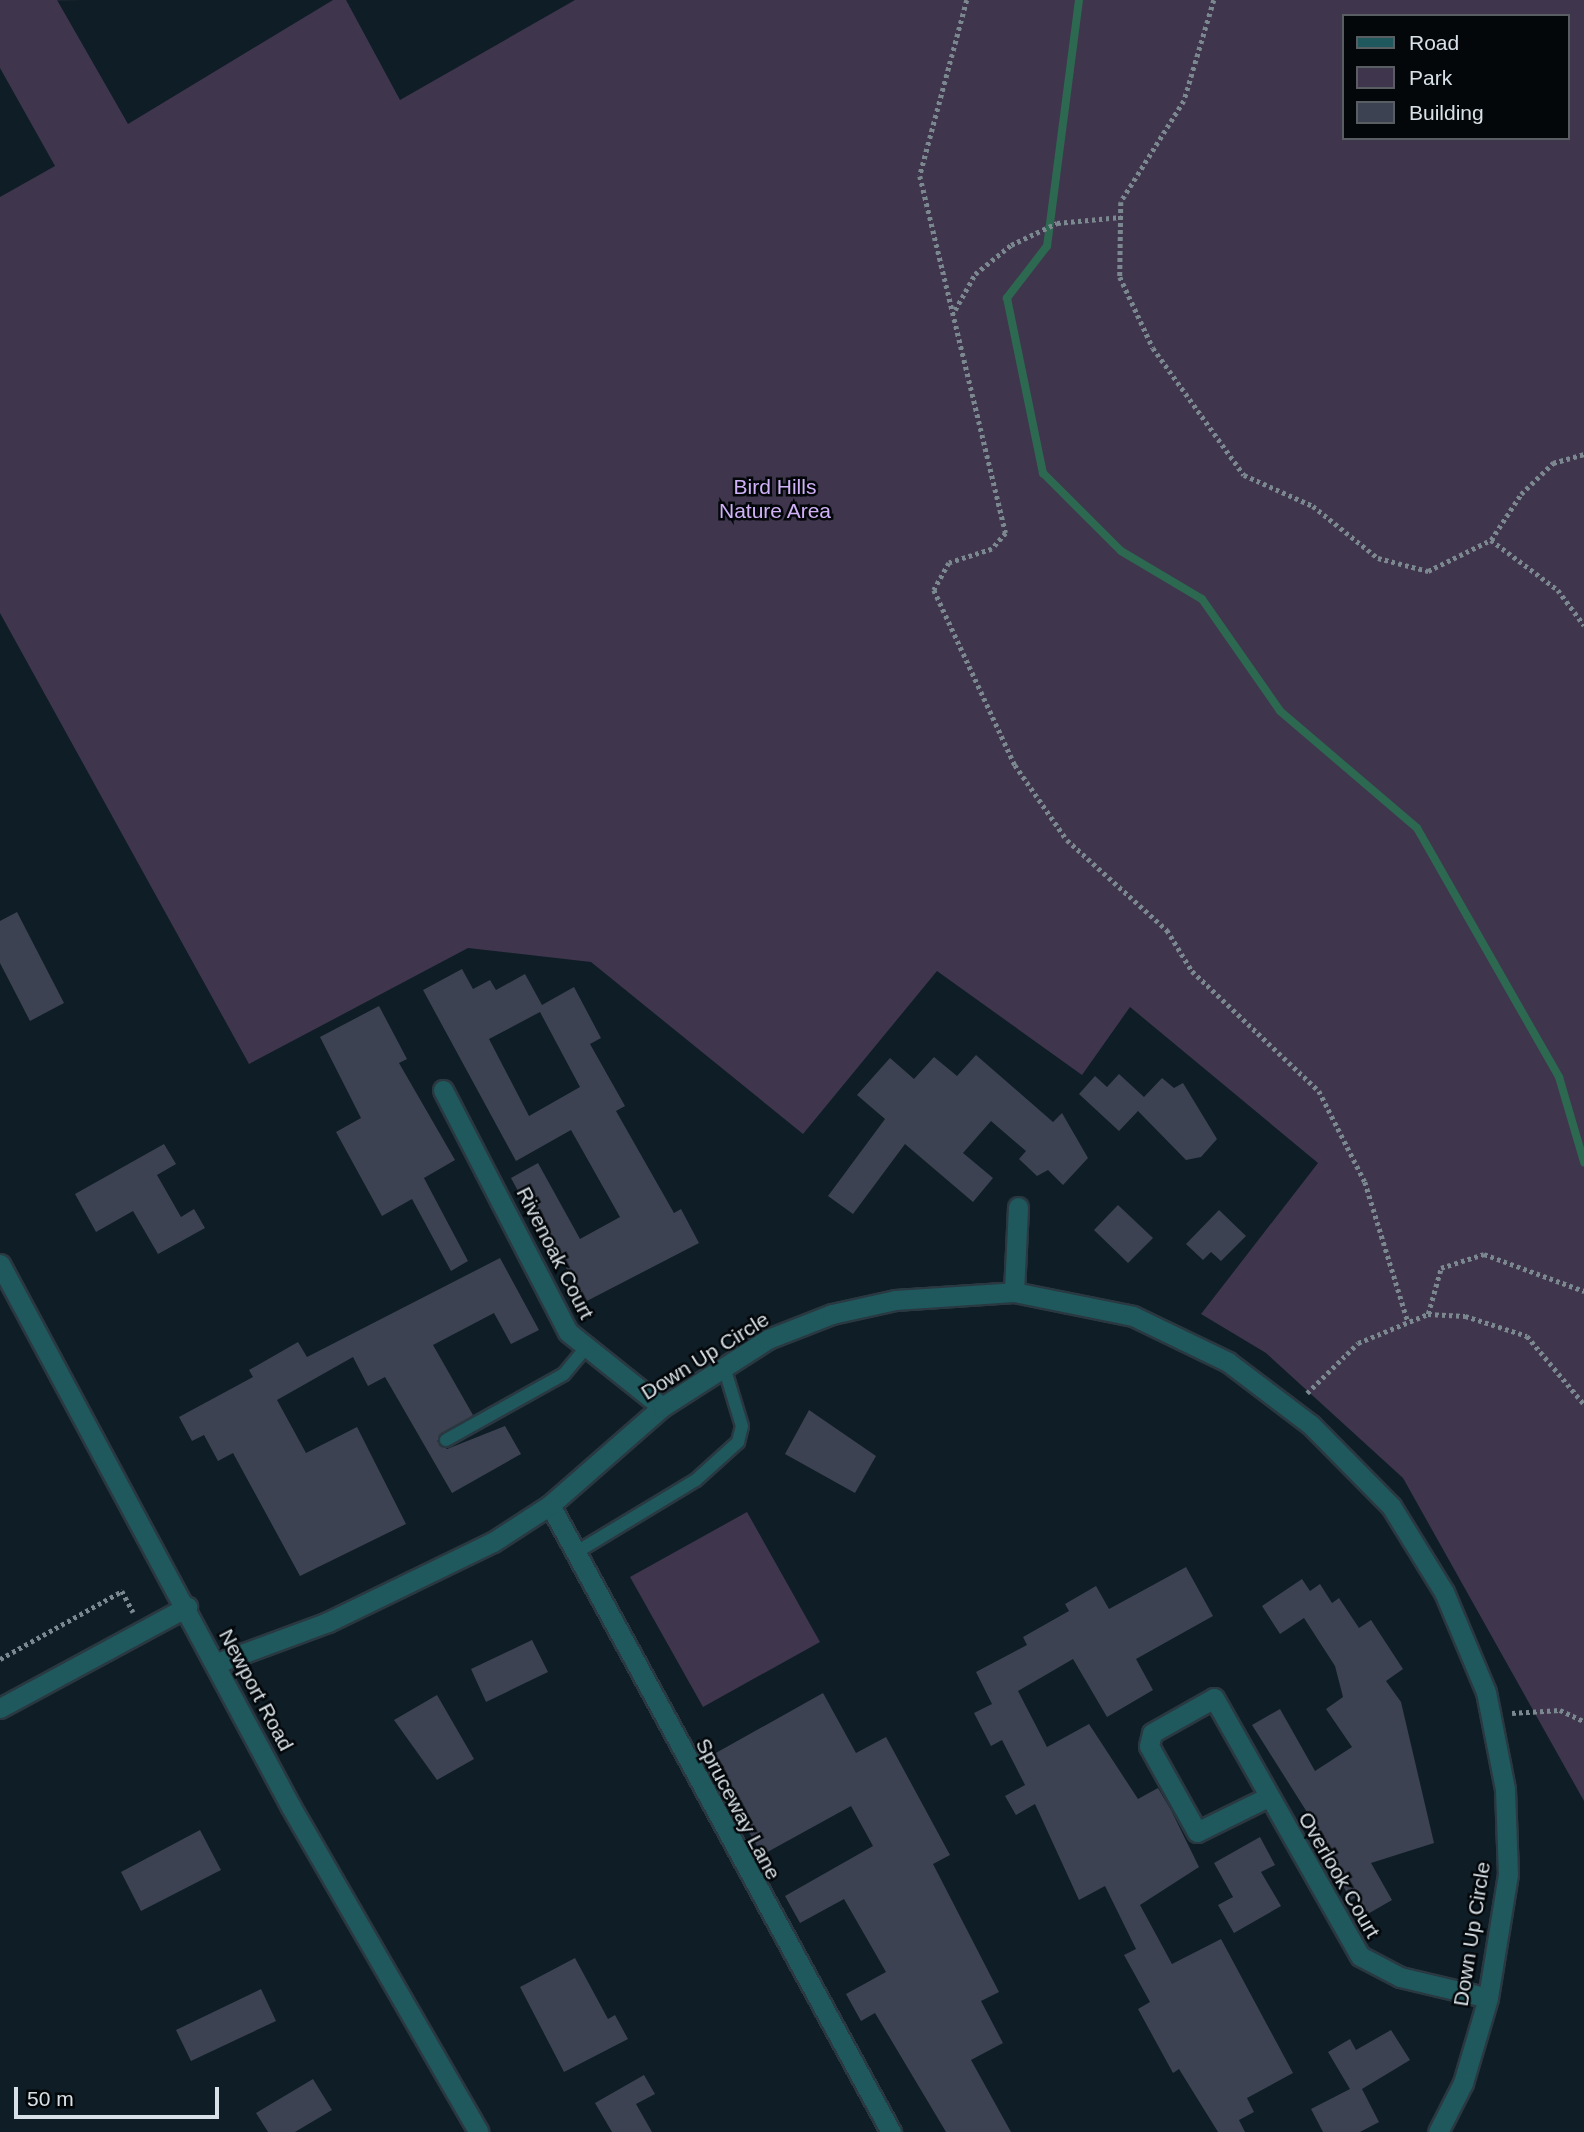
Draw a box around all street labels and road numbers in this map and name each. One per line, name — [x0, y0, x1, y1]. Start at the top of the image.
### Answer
street label: Rivenoak Court — [511, 1183, 599, 1323]
street label: Down Up Circle — [636, 1307, 774, 1405]
street label: Newport Road — [213, 1625, 299, 1755]
street label: Spruceway Lane — [690, 1734, 786, 1884]
street label: Overlook Court — [1293, 1808, 1385, 1942]
street label: Down Up Circle — [1448, 1860, 1496, 2008]

